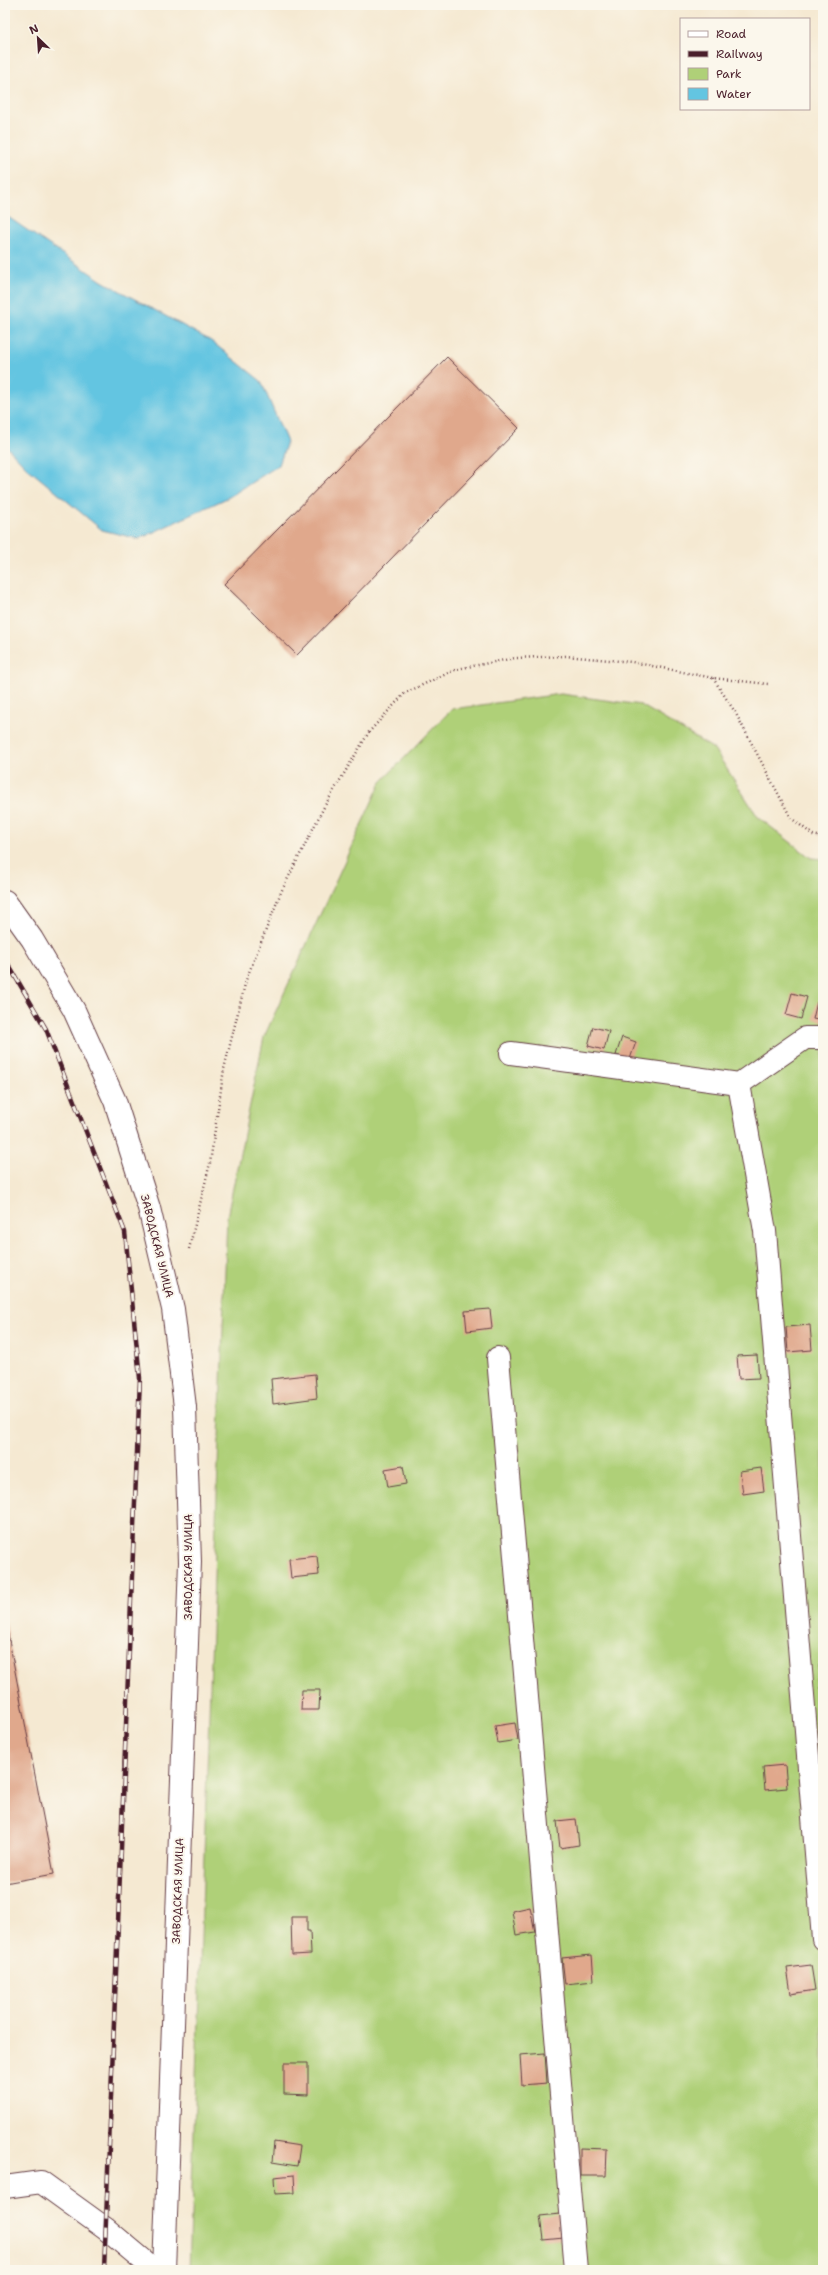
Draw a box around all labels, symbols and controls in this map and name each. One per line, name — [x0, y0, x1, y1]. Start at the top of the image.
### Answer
north arrow — [18, 18, 58, 58]
legend — [680, 18, 810, 110]
text: N — [27, 21, 41, 38]
text: Road — [716, 26, 747, 42]
text: Railway — [716, 46, 763, 62]
text: Park — [716, 66, 742, 82]
text: Water — [716, 86, 752, 102]
street label: ЗАВОДСКАЯ УЛИЦА — [137, 1193, 177, 1299]
street label: ЗАВОДСКАЯ УЛИЦА — [181, 1514, 196, 1620]
street label: ЗАВОДСКАЯ УЛИЦА — [169, 1838, 187, 1944]

